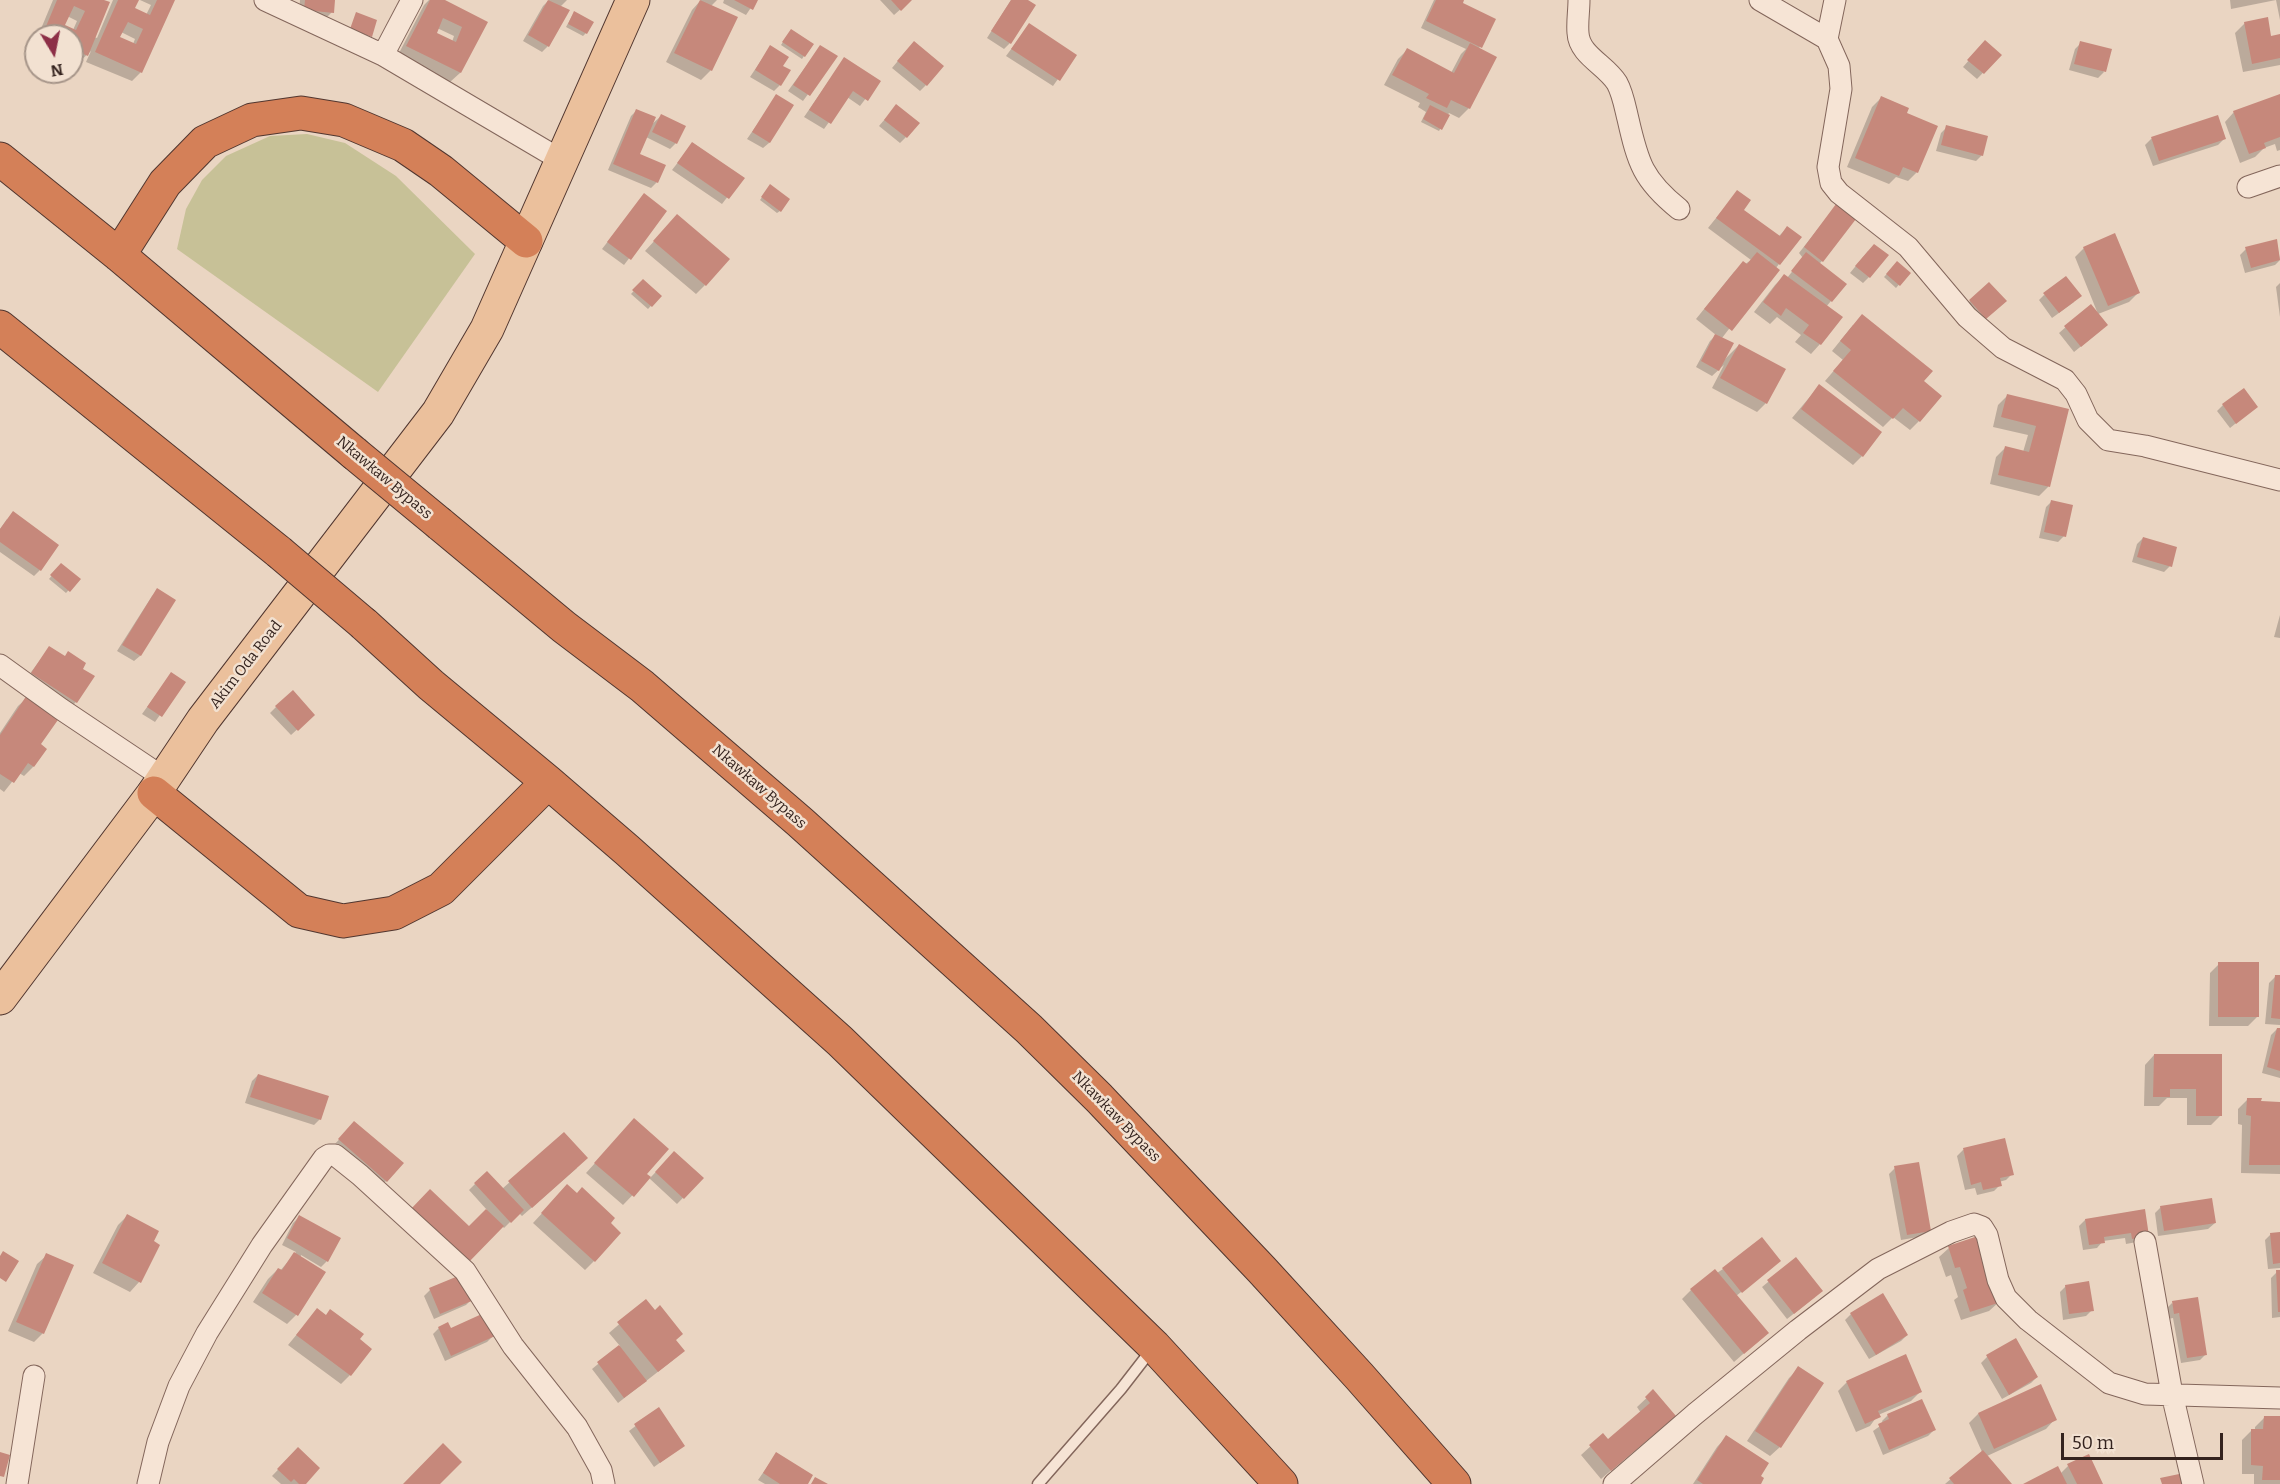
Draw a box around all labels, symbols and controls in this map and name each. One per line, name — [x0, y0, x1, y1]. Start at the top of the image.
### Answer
north arrow — [24, 24, 84, 84]
text: N — [49, 60, 65, 81]
street label: Nkawkaw Bypass — [333, 433, 435, 523]
street label: Akim Oda Road — [206, 617, 286, 713]
street label: Nkawkaw Bypass — [708, 741, 810, 833]
street label: Nkawkaw Bypass — [1068, 1068, 1164, 1166]
scale bar — [2064, 1421, 2226, 1459]
text: 50 m — [2072, 1432, 2114, 1454]

